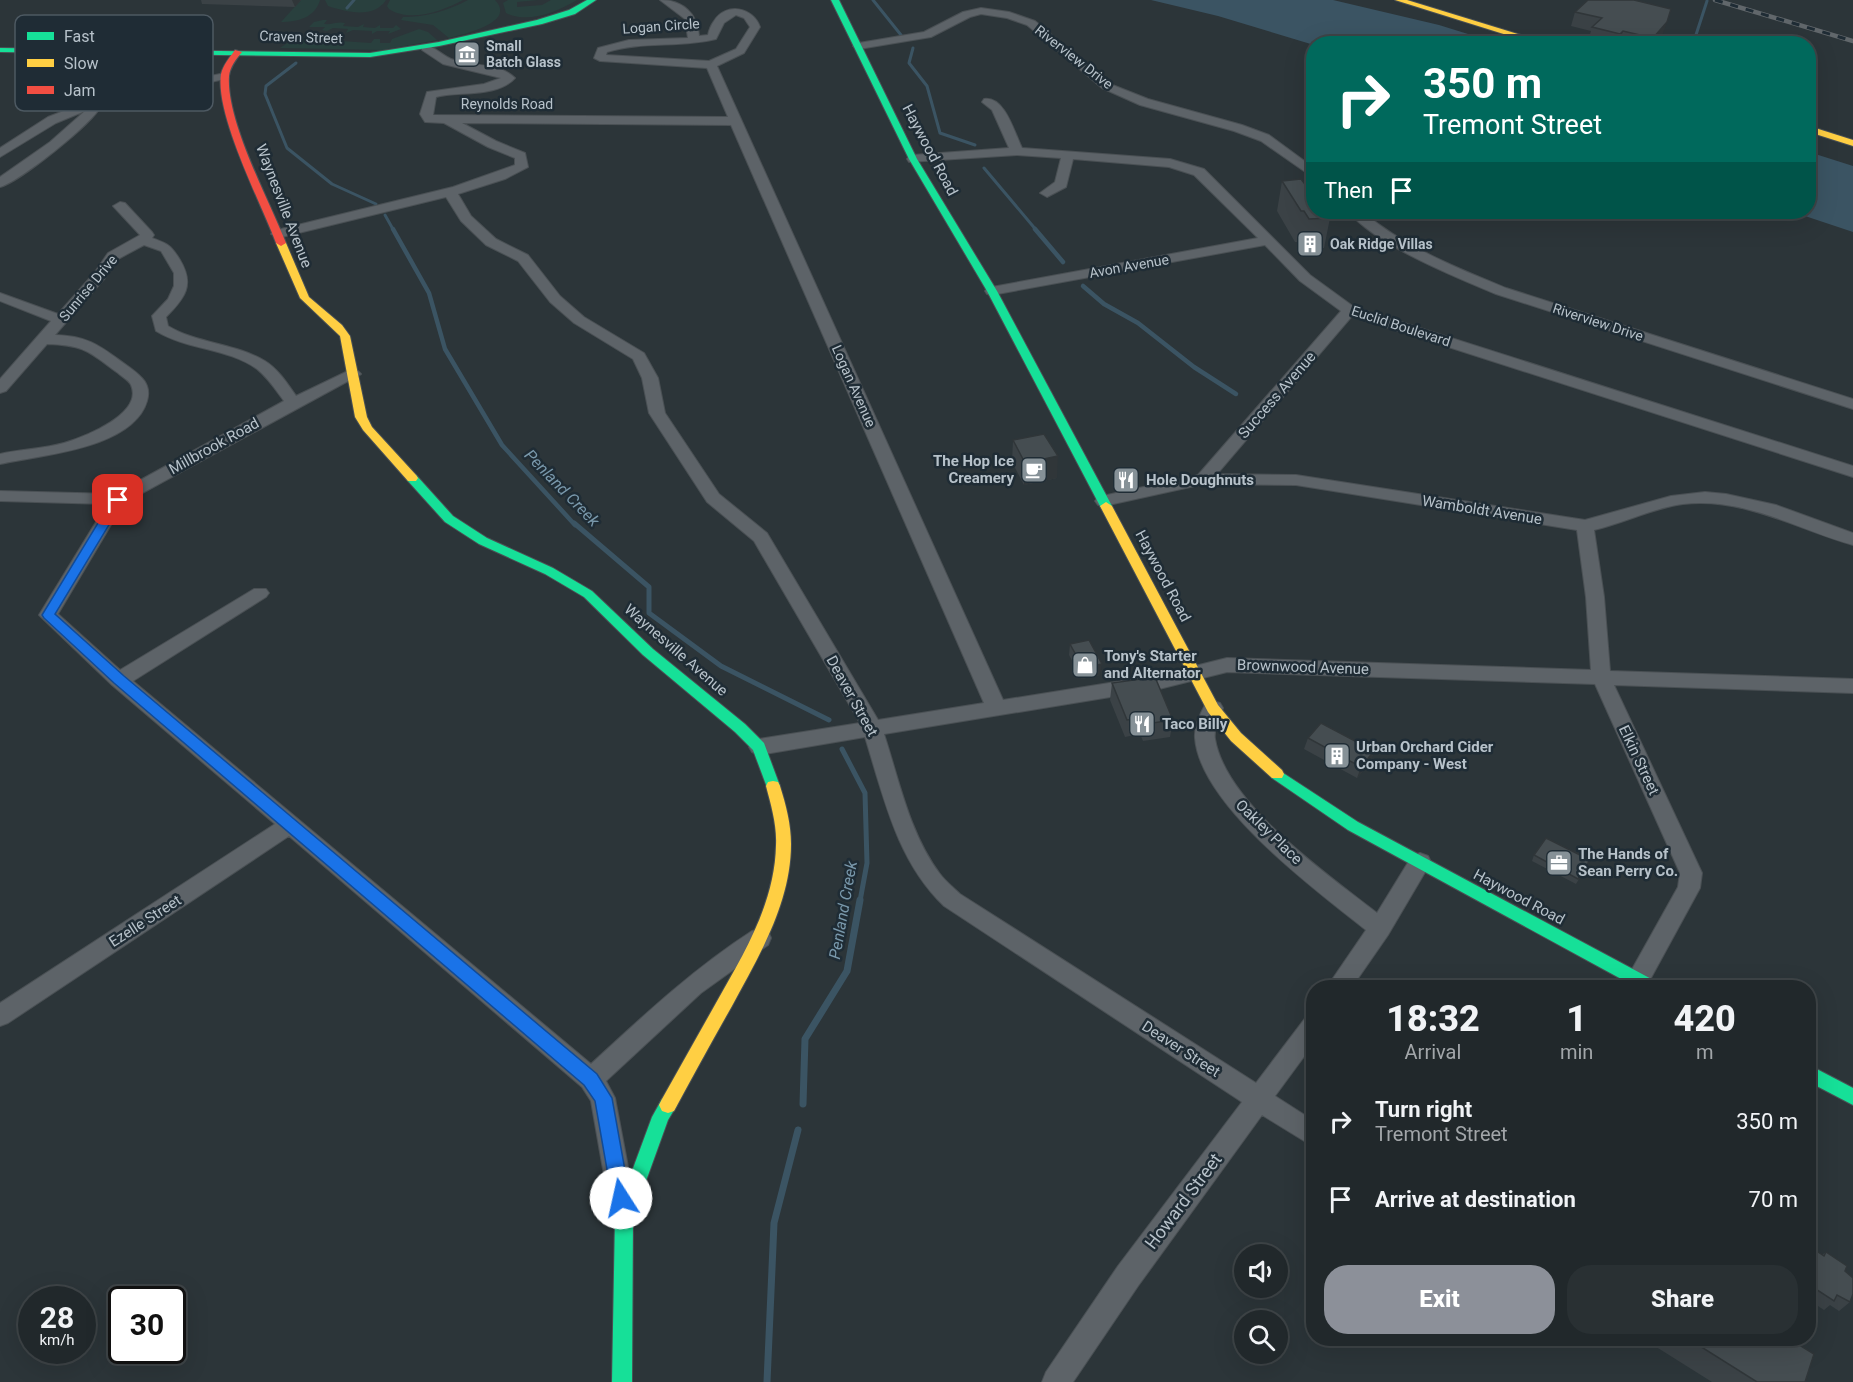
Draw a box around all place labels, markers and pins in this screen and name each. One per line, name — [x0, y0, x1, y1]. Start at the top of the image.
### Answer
place label: Small Batch Glass — [486, 38, 561, 70]
museum icon: Small Batch Glass — [452, 39, 482, 69]
building icon: Oak Ridge Villas — [1295, 229, 1325, 259]
place label: Oak Ridge Villas — [1330, 236, 1433, 252]
place label: The Hop Ice Creamery — [933, 452, 1014, 487]
cafe icon: The Hop Ice Creamery — [1019, 455, 1049, 485]
restaurant icon: Hole Doughnuts — [1111, 465, 1141, 495]
place label: Hole Doughnuts — [1146, 471, 1254, 489]
pin — [92, 474, 143, 525]
place label: Tony's Starter and Alternator — [1104, 647, 1201, 682]
shop icon: Tony's Starter and Alternator — [1070, 650, 1100, 680]
restaurant icon: Taco Billy — [1127, 709, 1157, 739]
place label: Taco Billy — [1162, 715, 1228, 733]
place label: Urban Orchard Cider Company - West — [1356, 738, 1494, 773]
building icon: Urban Orchard Cider Company - West — [1322, 741, 1352, 771]
place label: The Hands of Sean Perry Co. — [1578, 845, 1678, 880]
office icon: The Hands of Sean Perry Co. — [1544, 848, 1574, 878]

